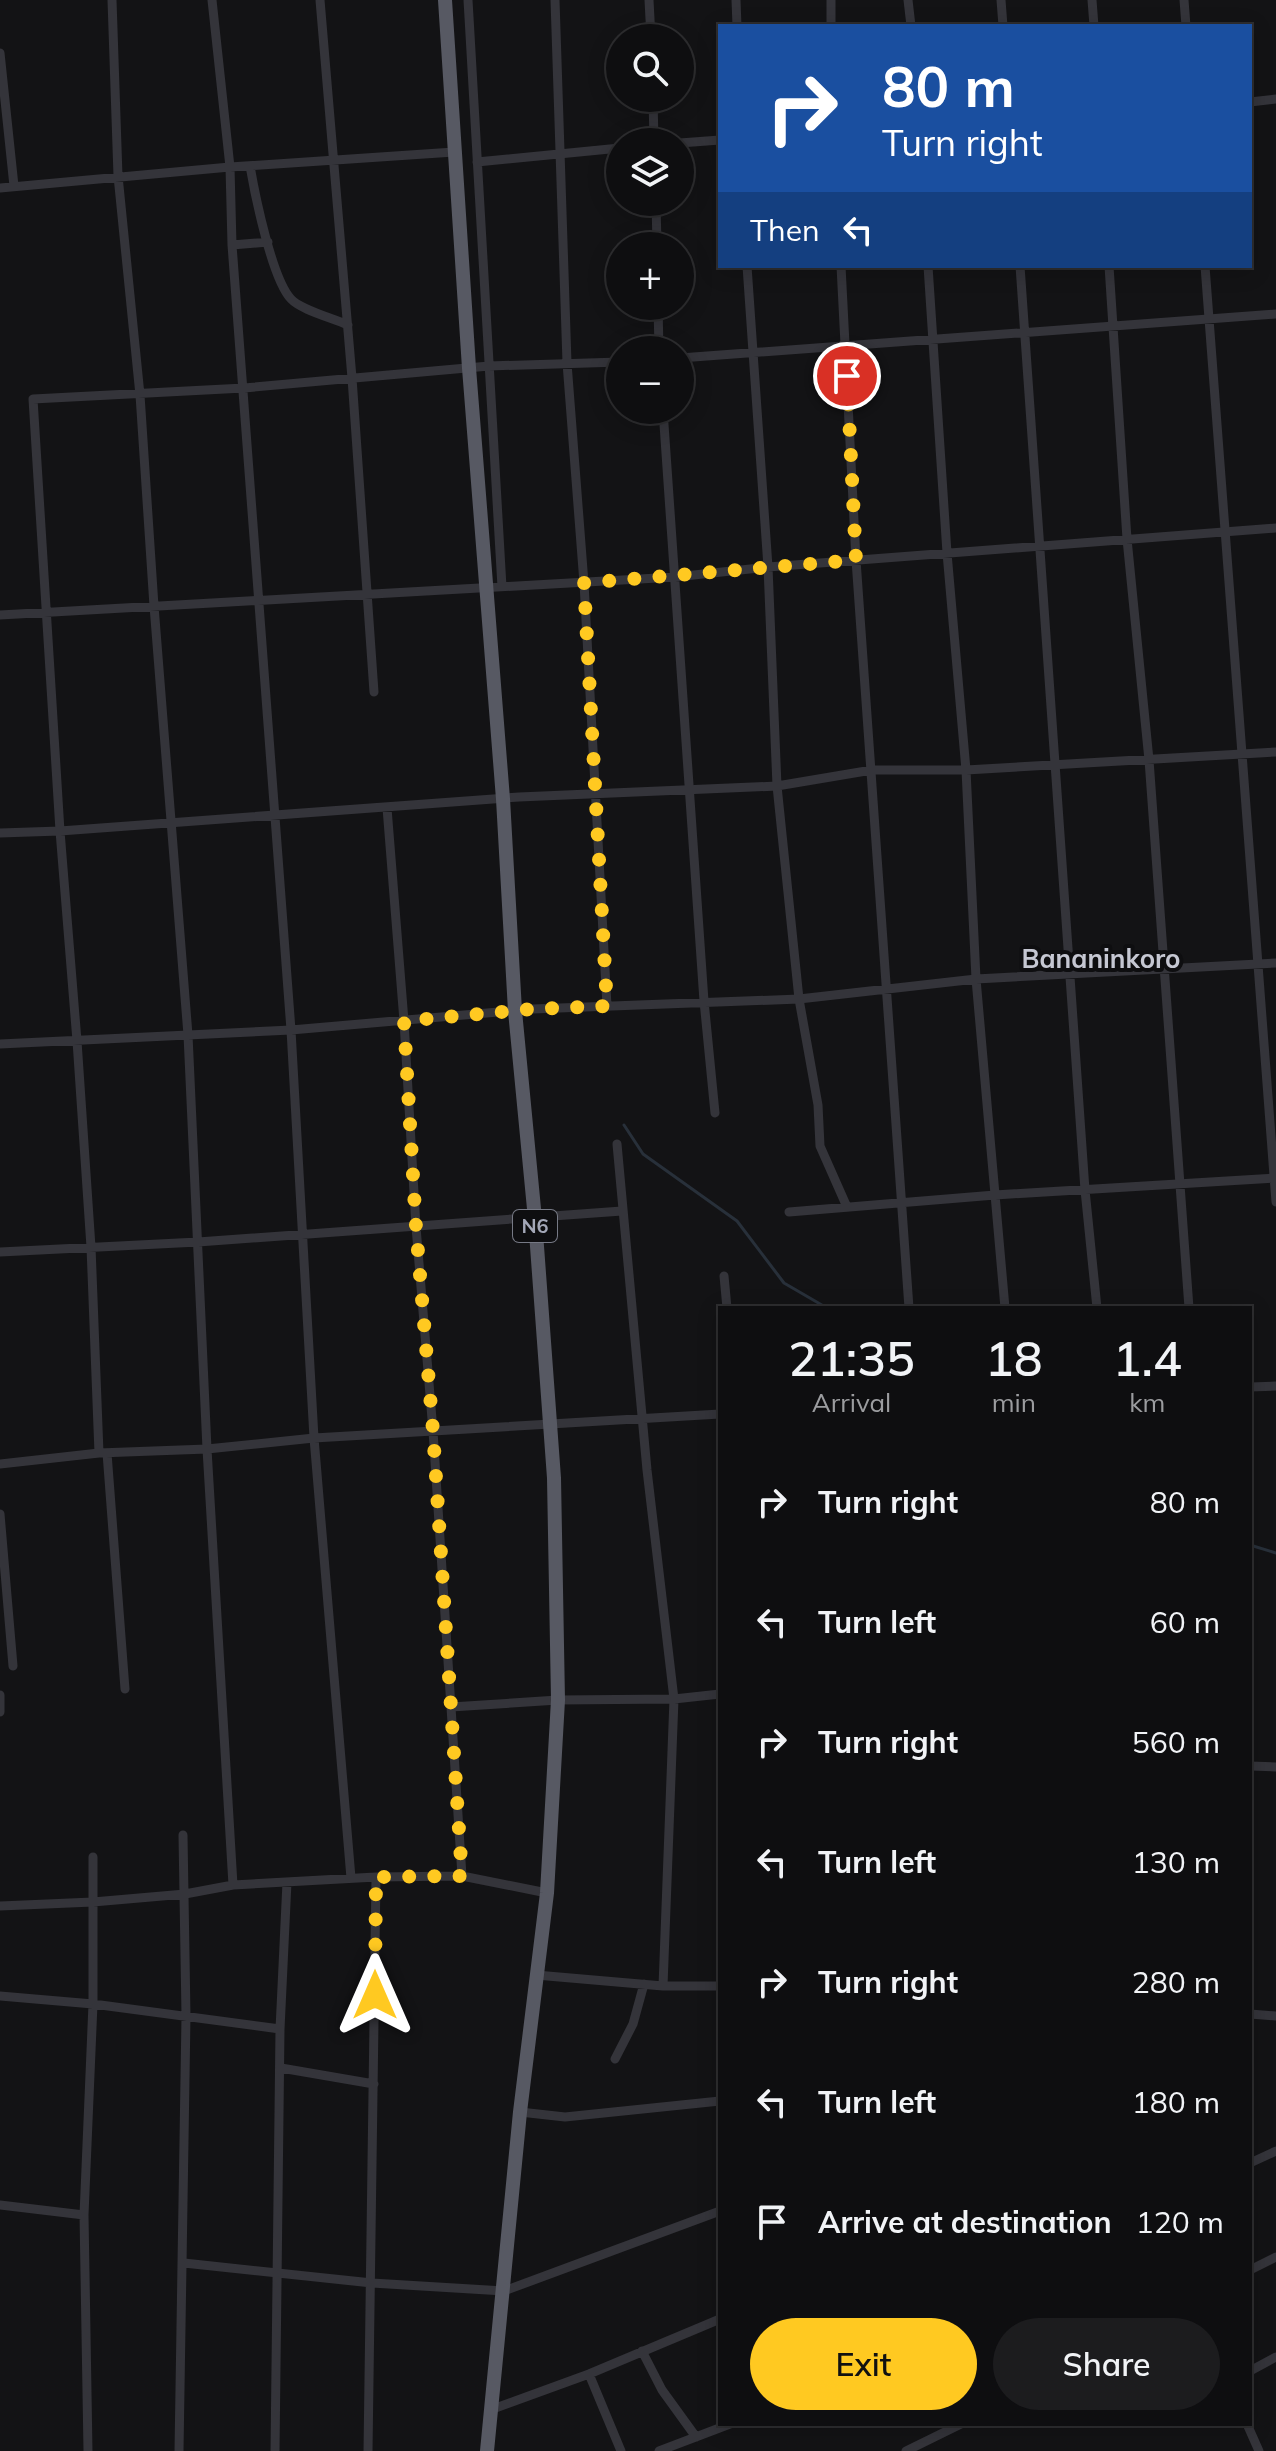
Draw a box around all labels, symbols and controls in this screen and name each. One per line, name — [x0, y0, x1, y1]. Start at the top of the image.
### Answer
map controls — [606, 24, 694, 424]
button: search — [606, 24, 694, 112]
text: 80 m — [882, 51, 1015, 121]
icon: right — [750, 56, 854, 160]
text: Turn right — [882, 120, 1043, 165]
button: layers — [606, 128, 694, 216]
icon: left — [836, 208, 880, 252]
text: Then — [750, 211, 820, 249]
button: + — [606, 232, 694, 320]
button: − — [606, 336, 694, 424]
pin — [813, 342, 881, 410]
icon: arrive — [825, 354, 869, 398]
district label: Bananinkoro — [1022, 942, 1180, 975]
road number: N6 — [513, 1210, 557, 1242]
text: 21:35 — [788, 1328, 915, 1388]
text: 18 — [985, 1328, 1043, 1388]
text: 1.4 — [1113, 1328, 1182, 1388]
text: Arrival — [812, 1386, 891, 1419]
text: min — [992, 1386, 1036, 1419]
text: km — [1129, 1386, 1165, 1419]
icon: right — [750, 1480, 794, 1524]
text: Turn right — [818, 1483, 958, 1521]
text: 80 m — [1150, 1483, 1220, 1521]
icon: left — [750, 1600, 794, 1644]
text: Turn left — [818, 1603, 936, 1641]
text: 60 m — [1150, 1603, 1220, 1641]
icon: right — [750, 1720, 794, 1764]
text: Turn right — [818, 1723, 958, 1761]
text: 560 m — [1132, 1723, 1220, 1761]
icon: left — [750, 1840, 794, 1884]
text: Turn left — [818, 1843, 936, 1881]
text: 130 m — [1132, 1843, 1220, 1881]
position arrow — [333, 1953, 417, 2037]
icon: right — [750, 1960, 794, 2004]
text: Turn right — [818, 1963, 958, 2001]
text: 280 m — [1132, 1963, 1220, 2001]
icon: left — [750, 2080, 794, 2124]
text: Turn left — [818, 2083, 936, 2121]
text: 180 m — [1132, 2083, 1220, 2121]
icon: arrive — [750, 2200, 794, 2244]
text: Arrive at destination — [818, 2203, 1112, 2241]
text: 120 m — [1136, 2203, 1224, 2241]
button: Exit — [750, 2318, 977, 2410]
button: Share — [993, 2318, 1220, 2410]

